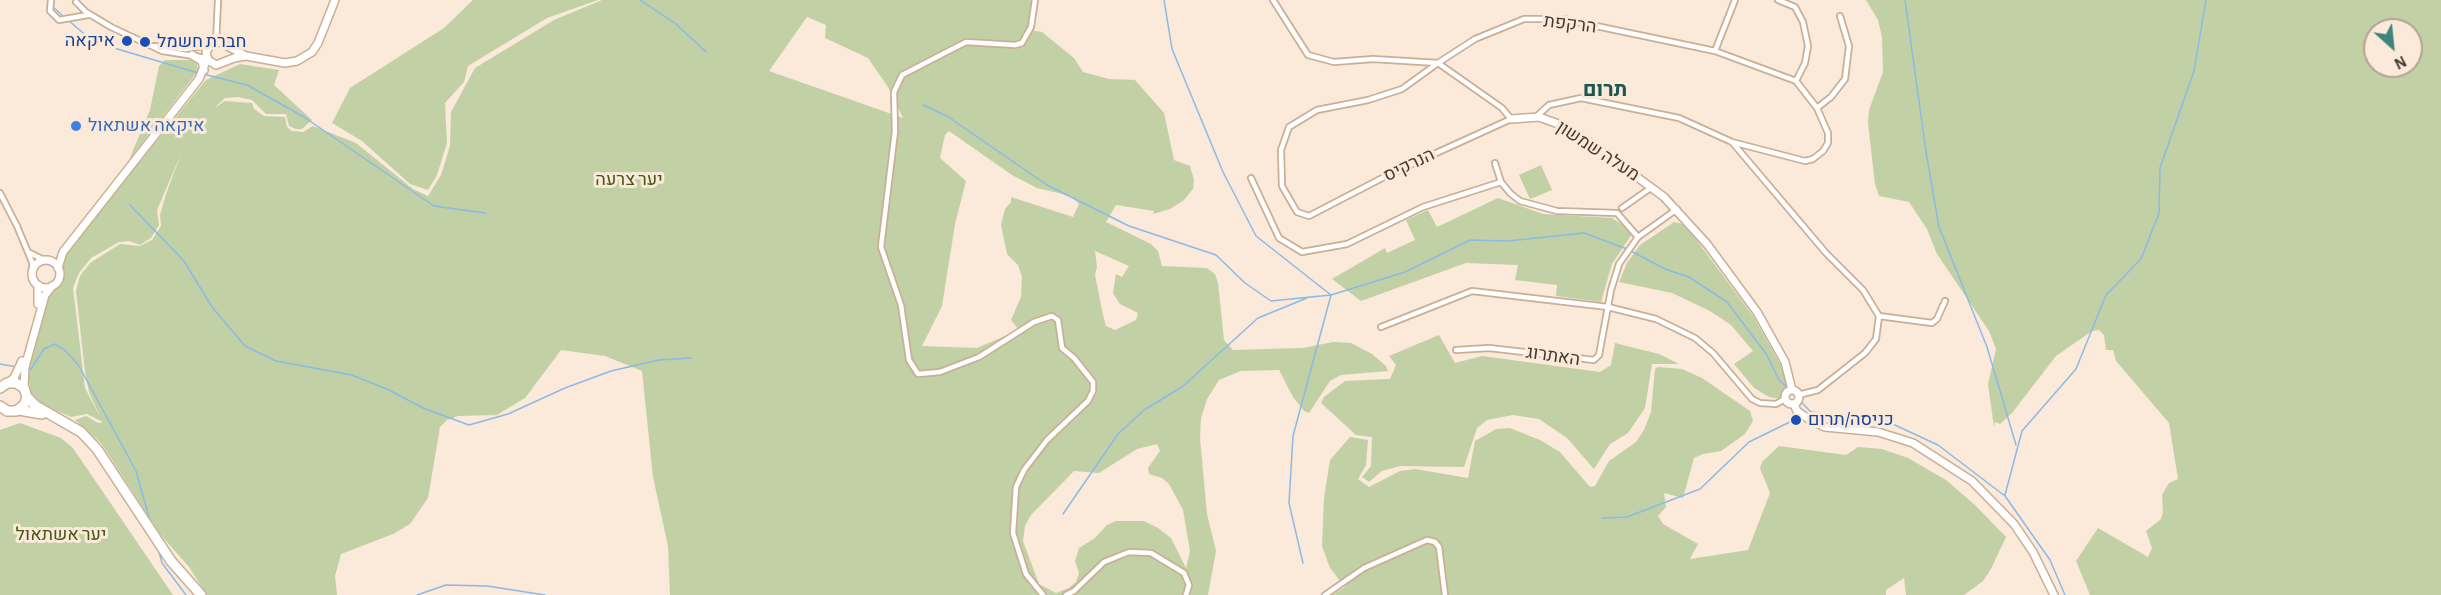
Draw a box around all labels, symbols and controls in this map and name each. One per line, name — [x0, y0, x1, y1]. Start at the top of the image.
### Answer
street label: הרקפת — [1542, 10, 1598, 38]
north arrow — [2363, 18, 2423, 78]
place label: איקאה — [65, 30, 115, 52]
place label: חברת חשמל — [157, 31, 246, 53]
marker: איקאה — [120, 34, 134, 48]
marker: חברת חשמל — [138, 35, 152, 49]
text: N — [2392, 53, 2409, 72]
district label: תרום — [1583, 77, 1627, 103]
place label: איקאה אשתאול — [88, 115, 204, 137]
street label: מעלה שמשון — [1552, 116, 1644, 186]
marker: איקאה אשתאול — [69, 119, 83, 133]
street label: הנרקיס — [1380, 143, 1438, 187]
park label: יער צרעה — [595, 169, 663, 191]
street label: האתרוג — [1525, 342, 1581, 370]
place label: כניסה/תרום — [1808, 409, 1894, 431]
marker: כניסה/תרום — [1789, 413, 1803, 427]
park label: יער אשתאול — [16, 524, 106, 546]

